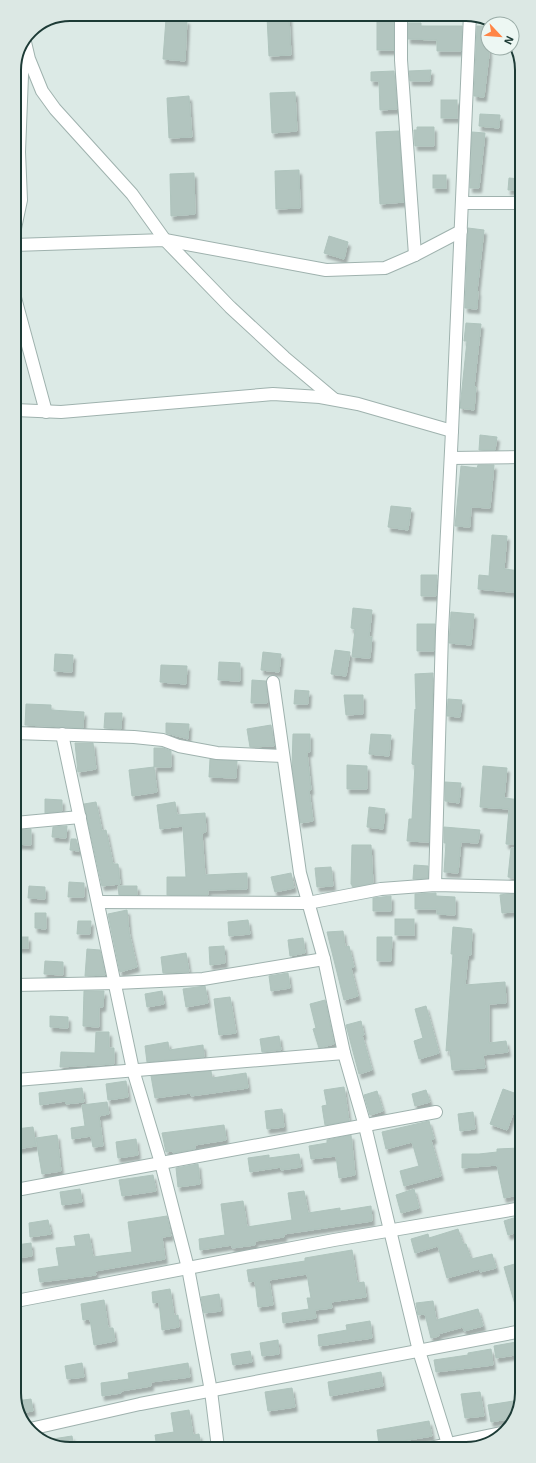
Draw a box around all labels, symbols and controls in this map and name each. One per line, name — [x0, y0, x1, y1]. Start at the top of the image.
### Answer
north arrow — [480, 16, 520, 56]
text: N — [502, 34, 517, 47]

